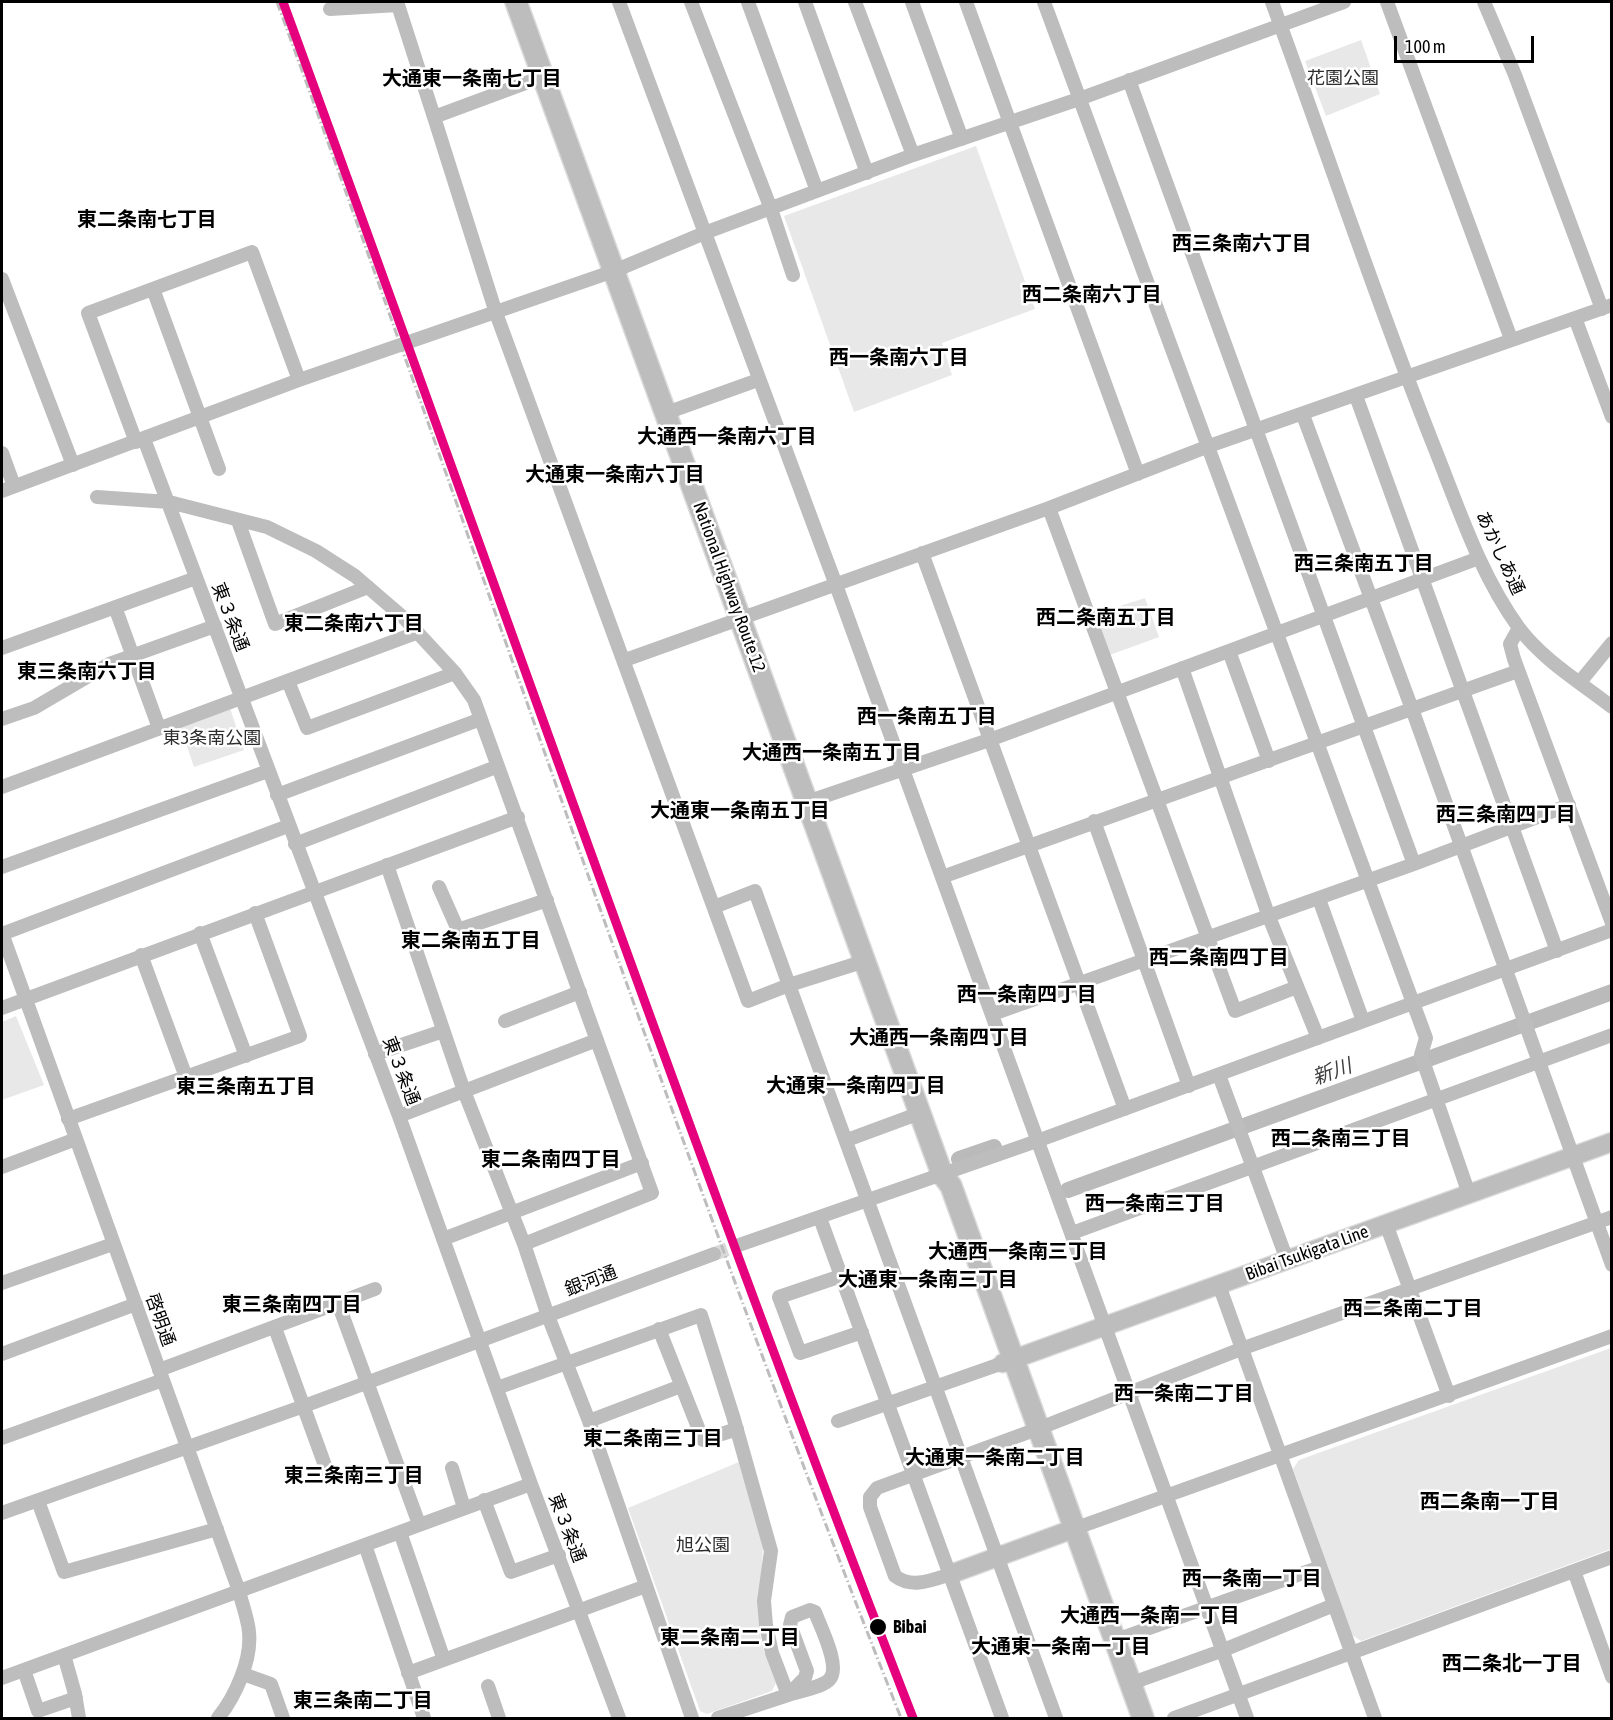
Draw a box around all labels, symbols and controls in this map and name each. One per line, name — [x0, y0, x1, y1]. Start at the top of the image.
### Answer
scale bar — [1397, 24, 1536, 62]
text: 100 m — [1405, 36, 1446, 57]
district label: 大通東一条南七丁目 — [382, 67, 562, 91]
park label: 花園公園 — [1307, 67, 1379, 89]
district label: 東二条南七丁目 — [77, 208, 217, 232]
district label: 西三条南六丁目 — [1172, 232, 1312, 256]
district label: 西二条南六丁目 — [1022, 283, 1162, 307]
district label: 西一条南六丁目 — [829, 346, 969, 370]
district label: 大通西一条南六丁目 — [637, 425, 817, 449]
district label: 大通東一条南六丁目 — [525, 463, 705, 487]
street label: National Highway Route 12 — [688, 499, 770, 675]
street label: あかしあ通 — [1471, 508, 1529, 598]
district label: 西三条南五丁目 — [1294, 552, 1434, 576]
street label: 東３条通 — [207, 580, 253, 654]
district label: 西二条南五丁目 — [1036, 606, 1176, 630]
district label: 東二条南六丁目 — [284, 612, 424, 636]
district label: 東三条南六丁目 — [17, 660, 157, 684]
district label: 西一条南五丁目 — [857, 705, 997, 729]
park label: 東3条南公園 — [163, 727, 261, 749]
district label: 大通西一条南五丁目 — [742, 741, 922, 765]
district label: 大通東一条南五丁目 — [650, 799, 830, 823]
district label: 西三条南四丁目 — [1436, 803, 1576, 827]
district label: 東二条南五丁目 — [401, 929, 541, 953]
district label: 西二条南四丁目 — [1149, 946, 1289, 970]
district label: 西一条南四丁目 — [957, 983, 1097, 1007]
district label: 大通西一条南四丁目 — [849, 1026, 1029, 1050]
street label: 東３条通 — [378, 1034, 424, 1108]
water label: 新川 — [1309, 1054, 1355, 1090]
district label: 大通東一条南四丁目 — [766, 1074, 946, 1098]
district label: 東三条南五丁目 — [176, 1075, 316, 1099]
district label: 西二条南三丁目 — [1271, 1127, 1411, 1151]
district label: 東二条南四丁目 — [481, 1148, 621, 1172]
district label: 西一条南三丁目 — [1085, 1192, 1225, 1216]
street label: Bibai Tsukigata Line — [1243, 1221, 1371, 1285]
district label: 大通西一条南三丁目 — [928, 1240, 1108, 1264]
street label: 銀河通 — [562, 1261, 620, 1301]
district label: 大通東一条南三丁目 — [838, 1268, 1018, 1292]
street label: 啓明通 — [141, 1291, 179, 1349]
district label: 東三条南四丁目 — [222, 1293, 362, 1317]
district label: 西二条南二丁目 — [1343, 1297, 1483, 1321]
district label: 西一条南二丁目 — [1114, 1382, 1254, 1406]
district label: 東二条南三丁目 — [583, 1427, 723, 1451]
district label: 大通東一条南二丁目 — [905, 1446, 1085, 1470]
district label: 東三条南三丁目 — [284, 1464, 424, 1488]
district label: 西二条南一丁目 — [1420, 1490, 1560, 1514]
street label: 東３条通 — [544, 1491, 590, 1565]
park label: 旭公園 — [676, 1534, 730, 1556]
district label: 西一条南一丁目 — [1182, 1567, 1322, 1591]
district label: 大通西一条南一丁目 — [1060, 1604, 1240, 1628]
place label: Bibai — [893, 1616, 927, 1638]
marker: Bibai — [868, 1617, 888, 1637]
district label: 東二条南二丁目 — [660, 1626, 800, 1650]
district label: 大通東一条南一丁目 — [971, 1635, 1151, 1659]
district label: 西二条北一丁目 — [1442, 1652, 1582, 1676]
district label: 東三条南二丁目 — [293, 1689, 433, 1713]

